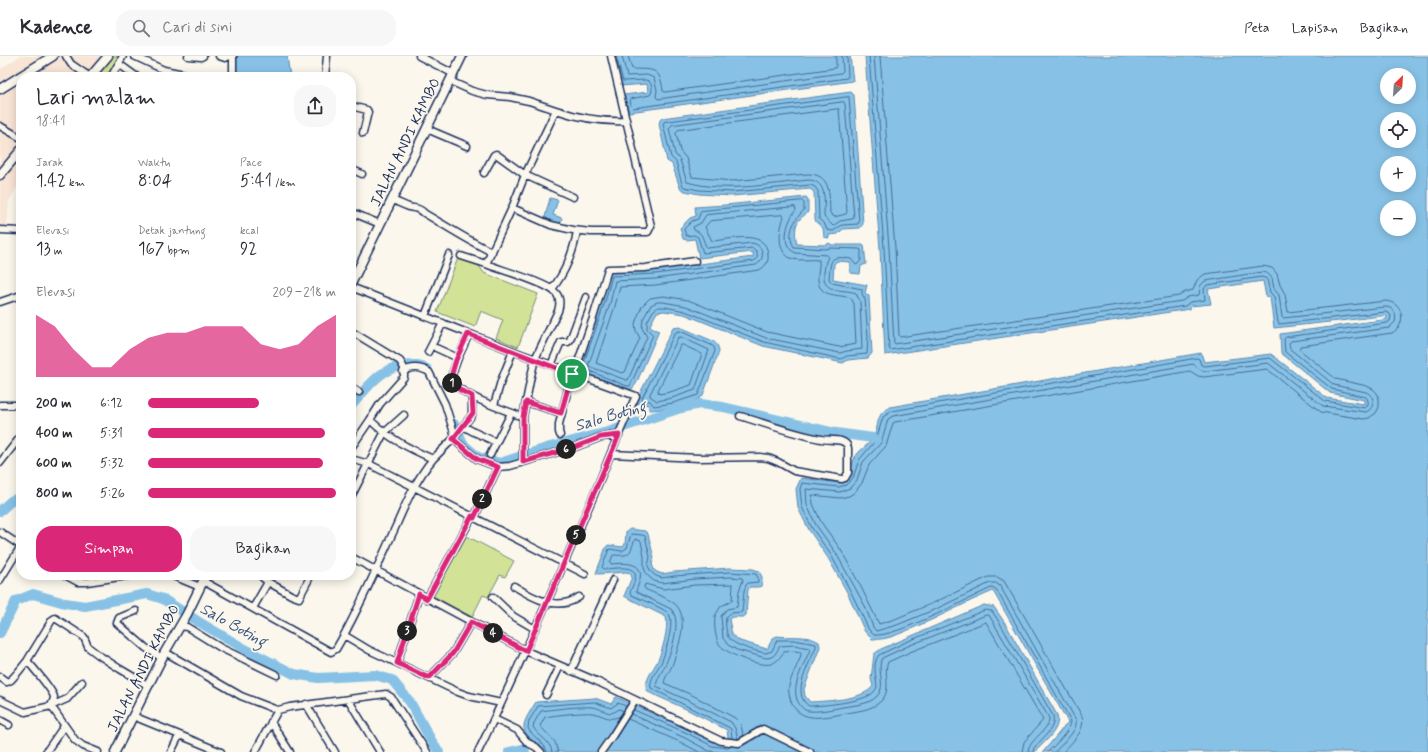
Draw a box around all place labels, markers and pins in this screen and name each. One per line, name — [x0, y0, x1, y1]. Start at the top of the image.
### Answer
pin — [555, 357, 589, 391]
pin: 1 — [442, 373, 462, 393]
pin: 6 — [556, 439, 576, 459]
pin: 2 — [472, 489, 492, 509]
pin: 5 — [566, 525, 586, 545]
pin: 3 — [397, 621, 417, 641]
pin: 4 — [483, 623, 503, 643]

